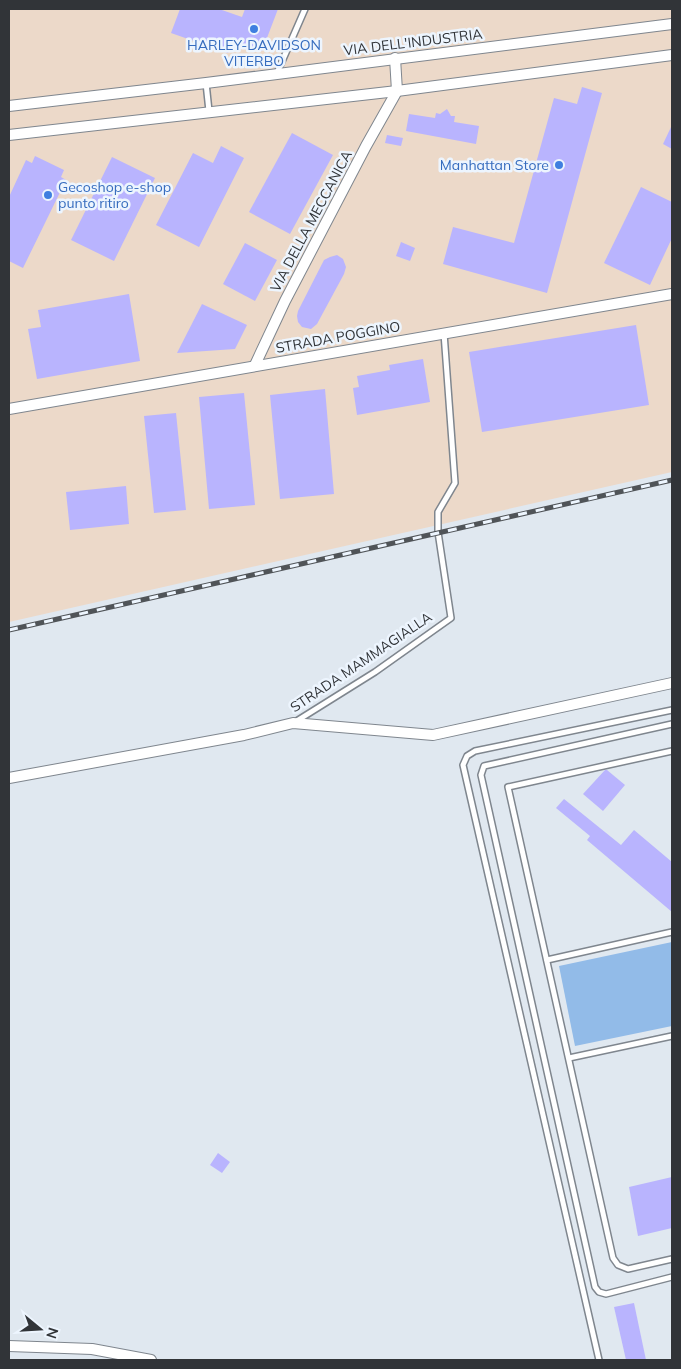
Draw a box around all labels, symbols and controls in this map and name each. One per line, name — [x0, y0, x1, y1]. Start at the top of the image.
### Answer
marker: HARLEY-DAVIDSON VITERBO — [248, 23, 260, 35]
street label: VIA DELL'INDUSTRIA — [343, 24, 484, 59]
place label: HARLEY-DAVIDSON VITERBO — [187, 36, 321, 70]
street label: VIA DELLA MECCANICA — [266, 147, 356, 295]
place label: Manhattan Store — [440, 156, 549, 174]
marker: Manhattan Store — [553, 159, 565, 171]
place label: Gecoshop e-shop punto ritiro — [58, 178, 171, 212]
marker: Gecoshop e-shop punto ritiro — [42, 189, 54, 201]
street label: STRADA POGGINO — [274, 317, 402, 357]
street label: STRADA MAMMAGIALLA — [287, 607, 436, 716]
north arrow — [15, 1304, 65, 1354]
text: N — [42, 1325, 63, 1341]

